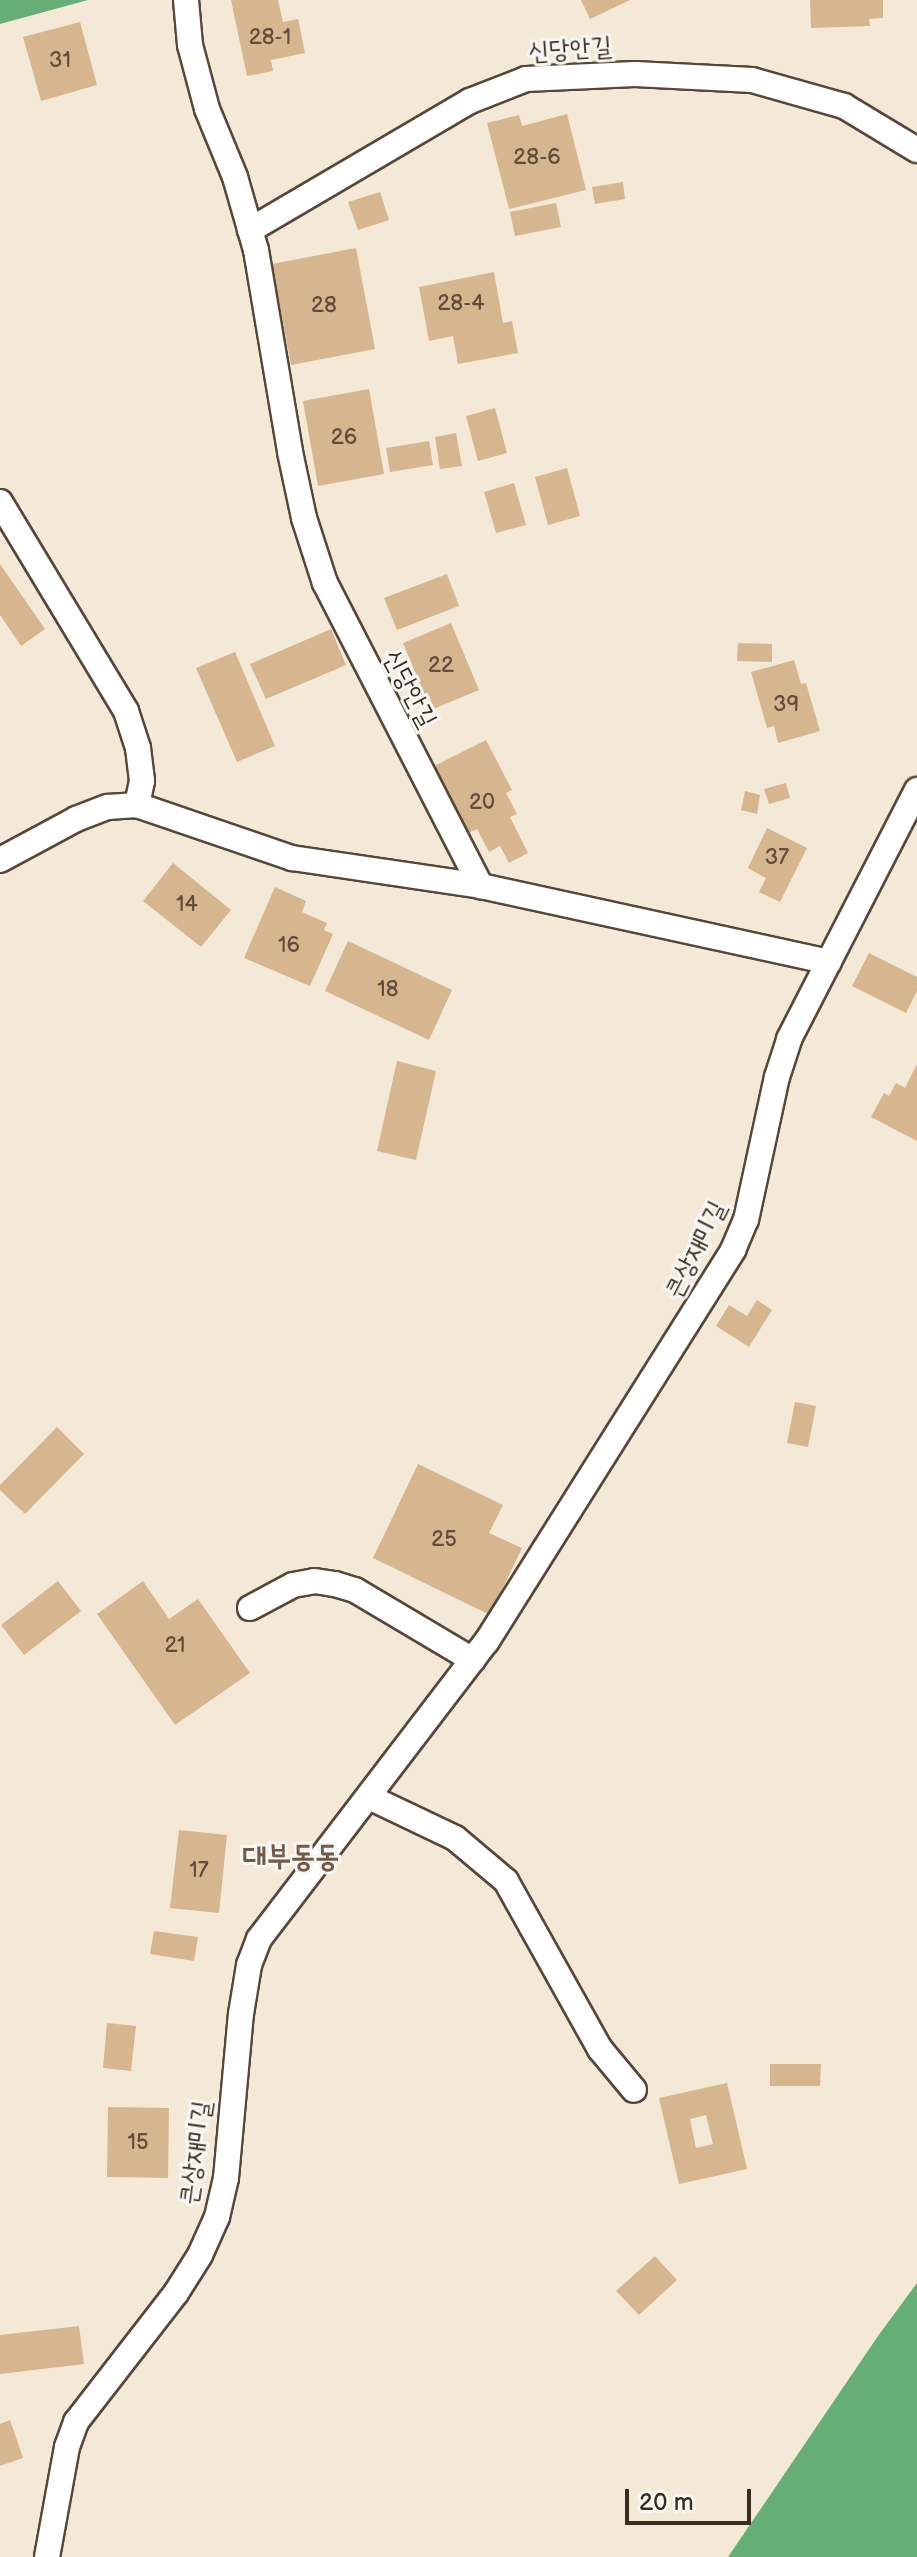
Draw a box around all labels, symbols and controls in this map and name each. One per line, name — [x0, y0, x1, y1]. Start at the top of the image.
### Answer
house number: 28-1 — [249, 25, 291, 51]
street label: 신당안길 — [527, 32, 613, 68]
house number: 31 — [49, 48, 71, 74]
house number: 28-6 — [513, 145, 561, 171]
house number: 28-4 — [437, 291, 485, 317]
house number: 28 — [311, 293, 337, 319]
house number: 26 — [331, 425, 357, 451]
street label: 신당안길 — [376, 645, 442, 733]
house number: 22 — [428, 653, 454, 679]
house number: 39 — [773, 692, 799, 718]
house number: 20 — [469, 790, 495, 816]
house number: 37 — [765, 845, 789, 871]
house number: 14 — [176, 892, 198, 918]
house number: 16 — [278, 933, 300, 959]
house number: 18 — [377, 977, 399, 1003]
street label: 큰상재미길 — [658, 1196, 734, 1304]
house number: 25 — [431, 1527, 457, 1553]
house number: 21 — [164, 1633, 186, 1659]
district label: 대부동동 — [243, 1839, 339, 1875]
house number: 17 — [189, 1858, 209, 1884]
street label: 큰상재미길 — [173, 2099, 219, 2207]
house number: 15 — [127, 2130, 149, 2156]
scale bar — [629, 2473, 755, 2523]
text: 20 m — [639, 2488, 694, 2517]

